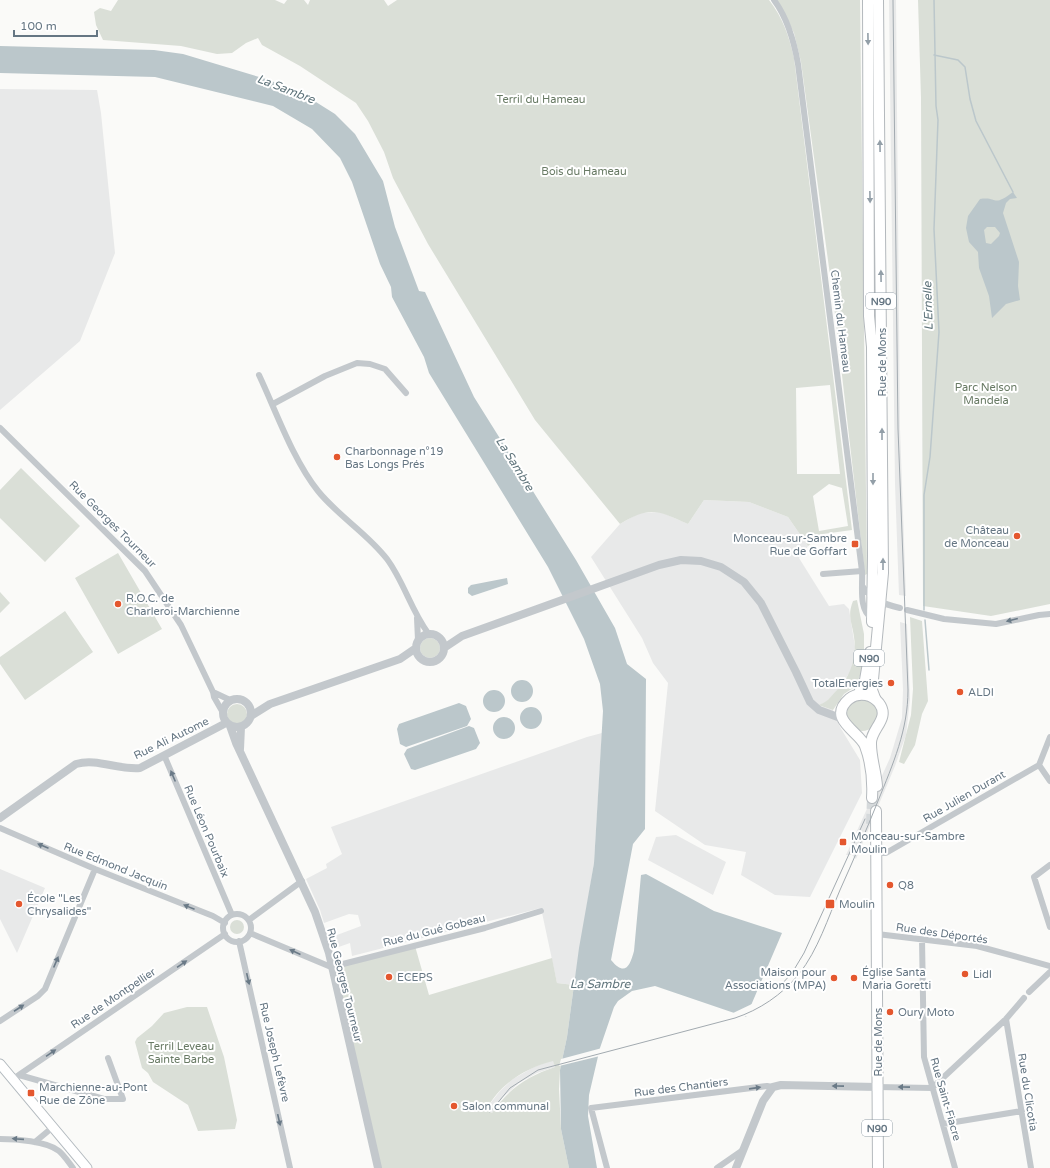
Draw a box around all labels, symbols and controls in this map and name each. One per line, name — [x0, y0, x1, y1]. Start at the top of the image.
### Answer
scale bar — [14, 12, 97, 38]
text: 100 m — [20, 19, 57, 33]
one-way arrow — [865, 33, 871, 46]
water label: La Sambre — [255, 72, 318, 107]
park label: Terril du Hameau — [496, 93, 586, 106]
one-way arrow — [877, 139, 883, 152]
park label: Bois du Hameau — [541, 165, 627, 178]
one-way arrow — [867, 191, 873, 204]
street label: Chemin du Hameau — [828, 269, 853, 373]
one-way arrow — [878, 269, 884, 282]
water label: L'Ernelle — [920, 280, 936, 331]
road number: N90 — [866, 293, 896, 309]
street label: Rue de Mons — [876, 328, 889, 396]
park label: Parc Nelson Mandela — [955, 381, 1017, 407]
one-way arrow — [879, 427, 885, 440]
water label: La Sambre — [493, 435, 538, 494]
place label: Charbonnage n°19 Bas Longs Prés — [345, 445, 443, 471]
marker: Charbonnage n°19 Bas Longs Prés — [332, 452, 342, 462]
one-way arrow — [870, 473, 876, 486]
street label: Rue Georges Tourneur — [66, 478, 159, 571]
place label: Château de Monceau — [944, 524, 1009, 550]
marker: Château de Monceau — [1012, 531, 1022, 541]
place label: Monceau-sur-Sambre Rue de Goffart — [733, 532, 847, 558]
marker: Monceau-sur-Sambre Rue de Goffart — [850, 539, 860, 549]
one-way arrow — [880, 557, 886, 570]
place label: R.O.C. de Charleroi-Marchienne — [126, 592, 240, 618]
marker: R.O.C. de Charleroi-Marchienne — [113, 599, 123, 609]
one-way arrow — [1005, 617, 1017, 623]
road number: N90 — [854, 650, 884, 666]
place label: TotalEnergies — [812, 677, 883, 690]
marker: TotalEnergies — [886, 678, 896, 688]
place label: ALDI — [968, 686, 994, 699]
marker: ALDI — [955, 687, 965, 697]
street label: Rue Ali Autome — [132, 715, 211, 762]
street label: Rue Julien Durant — [921, 768, 1008, 825]
one-way arrow — [170, 770, 176, 781]
street label: Rue Léon Pourbaix — [181, 783, 232, 879]
place label: Monceau-sur-Sambre Moulin — [851, 830, 965, 856]
marker: Monceau-sur-Sambre Moulin — [838, 837, 848, 847]
street label: Rue Edmond Jacquin — [62, 840, 170, 893]
one-way arrow — [37, 843, 49, 850]
place label: Q8 — [898, 879, 914, 892]
marker: Q8 — [885, 880, 895, 890]
place label: École "Les Chrysalides" — [27, 891, 91, 918]
marker: Moulin — [824, 898, 836, 910]
place label: Moulin — [839, 898, 875, 911]
marker: École "Les Chrysalides" — [14, 899, 24, 909]
one-way arrow — [183, 903, 195, 909]
street label: Rue du Gué Gobeau — [381, 911, 487, 950]
street label: Rue des Déportés — [895, 921, 989, 946]
street label: Rue Georges Tourneur — [324, 926, 365, 1045]
one-way arrow — [289, 949, 301, 956]
one-way arrow — [53, 956, 59, 967]
one-way arrow — [176, 960, 187, 968]
street label: Rue de Montpellier — [68, 965, 159, 1032]
place label: Église Santa Maria Goretti — [862, 965, 931, 992]
place label: Maison pour Associations (MPA) — [725, 966, 827, 992]
place label: Lidl — [973, 968, 992, 981]
marker: Lidl — [960, 969, 970, 979]
place label: ECEPS — [397, 971, 433, 984]
marker: ECEPS — [384, 972, 394, 982]
one-way arrow — [245, 973, 251, 986]
marker: Maison pour Associations (MPA) — [829, 973, 839, 983]
marker: Église Santa Maria Goretti — [849, 973, 859, 983]
water label: La Sambre — [570, 977, 632, 991]
street label: Rue Joseph Lefèvre — [257, 1001, 292, 1103]
one-way arrow — [13, 1005, 25, 1012]
place label: Oury Moto — [898, 1006, 955, 1019]
marker: Oury Moto — [885, 1007, 895, 1017]
street label: Rue de Mons — [872, 1008, 885, 1076]
park label: Terril Leveau Sainte Barbe — [148, 1040, 214, 1066]
one-way arrow — [46, 1049, 56, 1057]
street label: Rue du Clicotia — [1015, 1052, 1040, 1132]
street label: Rue Saint-Fiacre — [927, 1056, 964, 1142]
street label: Rue des Chantiers — [633, 1075, 729, 1100]
place label: Marchienne-au-Pont Rue de Zône — [39, 1081, 148, 1107]
one-way arrow — [832, 1083, 844, 1090]
one-way arrow — [898, 1084, 910, 1091]
one-way arrow — [749, 1085, 761, 1091]
marker: Marchienne-au-Pont Rue de Zône — [26, 1088, 36, 1098]
place label: Salon communal — [462, 1100, 549, 1113]
marker: Salon communal — [449, 1101, 459, 1111]
one-way arrow — [277, 1114, 283, 1126]
road number: N90 — [862, 1120, 892, 1136]
one-way arrow — [11, 1136, 24, 1143]

